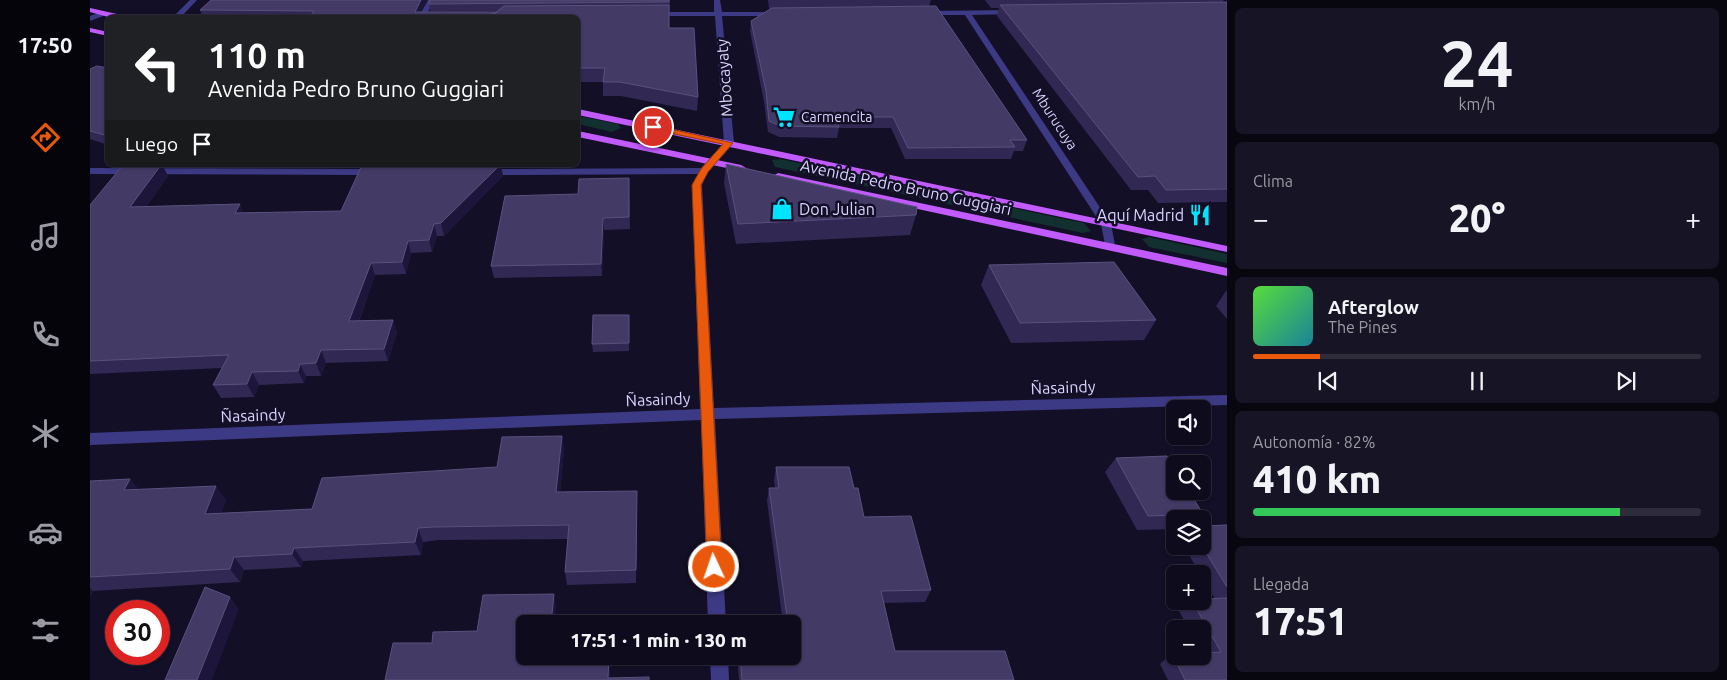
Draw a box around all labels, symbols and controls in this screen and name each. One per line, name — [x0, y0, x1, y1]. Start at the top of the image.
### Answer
text: 24 — [1440, 26, 1514, 99]
text: 17:50 — [17, 32, 73, 57]
icon: left — [125, 35, 190, 100]
text: 110 m — [208, 35, 306, 75]
street label: Mbocayaty — [712, 38, 736, 118]
text: Avenida Pedro Bruno Guggiari — [208, 76, 504, 101]
street label: Mburucuya — [1029, 85, 1081, 153]
text: km/h — [1459, 95, 1495, 113]
supermarket icon: Carmencita — [771, 104, 797, 130]
pin — [632, 106, 674, 148]
place label: Carmencita — [801, 109, 872, 125]
icon: arrive — [639, 113, 667, 141]
icon: directions — [28, 120, 63, 155]
icon: arrive — [188, 130, 216, 158]
text: Luego — [125, 133, 178, 155]
street label: Avenida Pedro Bruno Guggiari — [799, 156, 1013, 218]
text: Clima — [1253, 172, 1293, 190]
shop icon: Don Julian — [769, 196, 795, 222]
text: 20° — [1449, 197, 1505, 239]
place label: Don Julian — [799, 200, 875, 218]
restaurant icon: Aquí Madrid — [1187, 202, 1213, 228]
text: − — [1253, 203, 1269, 234]
text: + — [1685, 203, 1701, 234]
place label: Aquí Madrid — [1097, 206, 1184, 224]
icon: music — [28, 219, 63, 254]
text: Afterglow — [1328, 296, 1419, 318]
icon: phone — [28, 317, 63, 352]
text: The Pines — [1328, 318, 1397, 336]
icon: previous — [1314, 367, 1342, 395]
icon: pause — [1463, 367, 1491, 395]
icon: next — [1612, 367, 1640, 395]
street label: Ñasaindy — [1030, 376, 1096, 397]
street label: Ñasaindy — [625, 388, 691, 409]
map controls — [1166, 400, 1211, 665]
button: sound — [1166, 400, 1211, 445]
street label: Ñasaindy — [220, 404, 286, 425]
icon: climate — [28, 416, 63, 451]
text: Autonomía · 82% — [1253, 433, 1375, 451]
button: search — [1166, 455, 1211, 500]
text: 410 km — [1253, 458, 1381, 500]
button: layers — [1166, 510, 1211, 555]
icon: car — [28, 515, 63, 550]
position arrow — [687, 540, 739, 592]
button: + — [1166, 565, 1211, 610]
text: Llegada — [1253, 575, 1309, 593]
speed limit sign: 30 — [105, 600, 170, 665]
text: 17:51 — [1253, 600, 1348, 642]
icon: filters — [28, 613, 63, 648]
button: − — [1166, 620, 1211, 665]
text: 17:51 · 1 min · 130 m — [570, 629, 747, 651]

